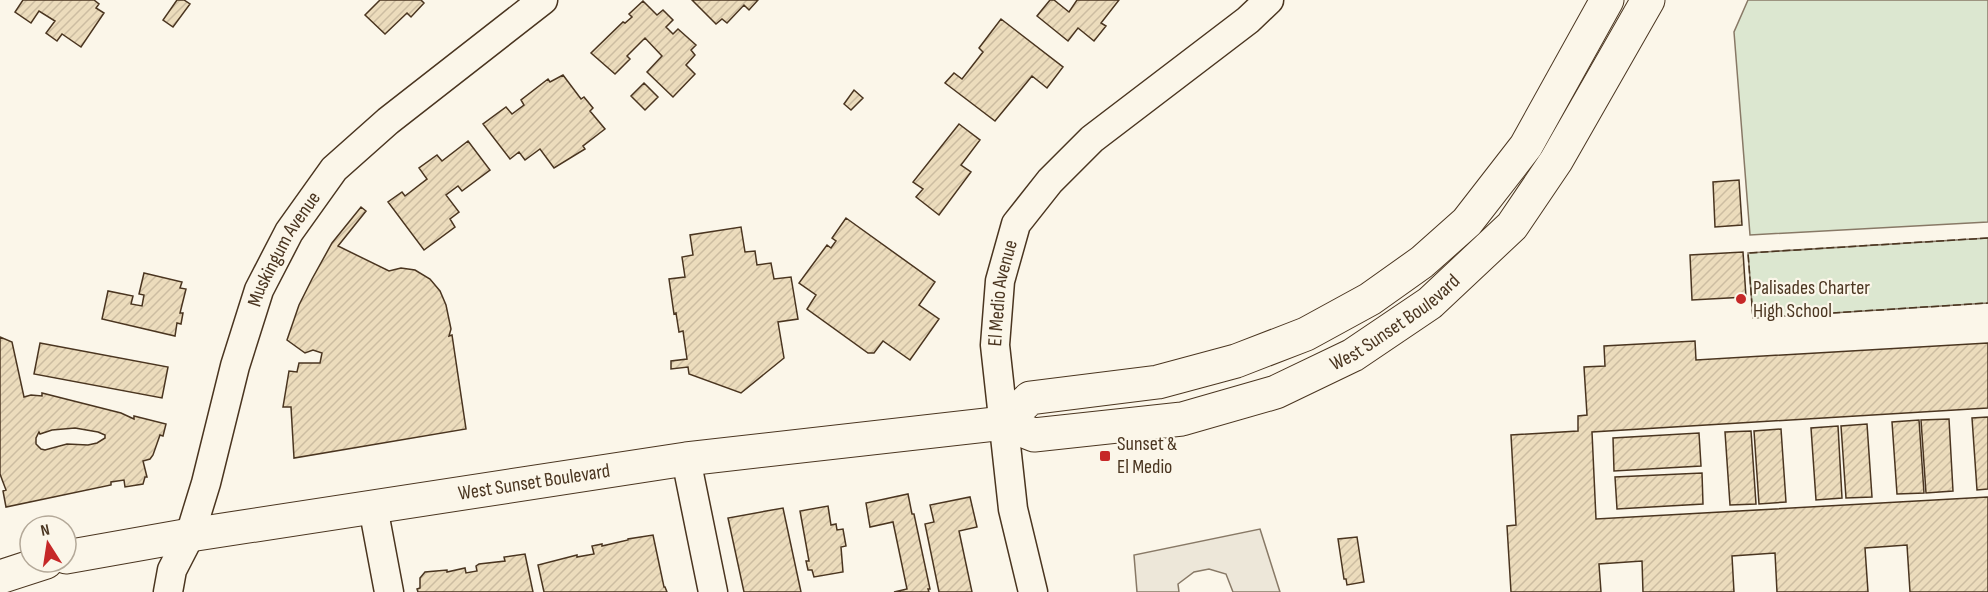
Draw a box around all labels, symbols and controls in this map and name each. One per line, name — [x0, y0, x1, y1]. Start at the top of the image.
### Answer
street label: Muskingum Avenue — [243, 187, 326, 310]
street label: El Medio Avenue — [983, 237, 1023, 347]
street label: West Sunset Boulevard — [1326, 269, 1465, 376]
place label: Palisades Charter High School — [1753, 276, 1870, 323]
marker: Palisades Charter High School — [1734, 292, 1748, 306]
place label: Sunset & El Medio — [1117, 432, 1177, 479]
marker: Sunset & El Medio — [1098, 449, 1112, 463]
street label: West Sunset Boulevard — [456, 459, 612, 506]
north arrow — [18, 514, 78, 574]
text: N — [39, 521, 51, 541]

